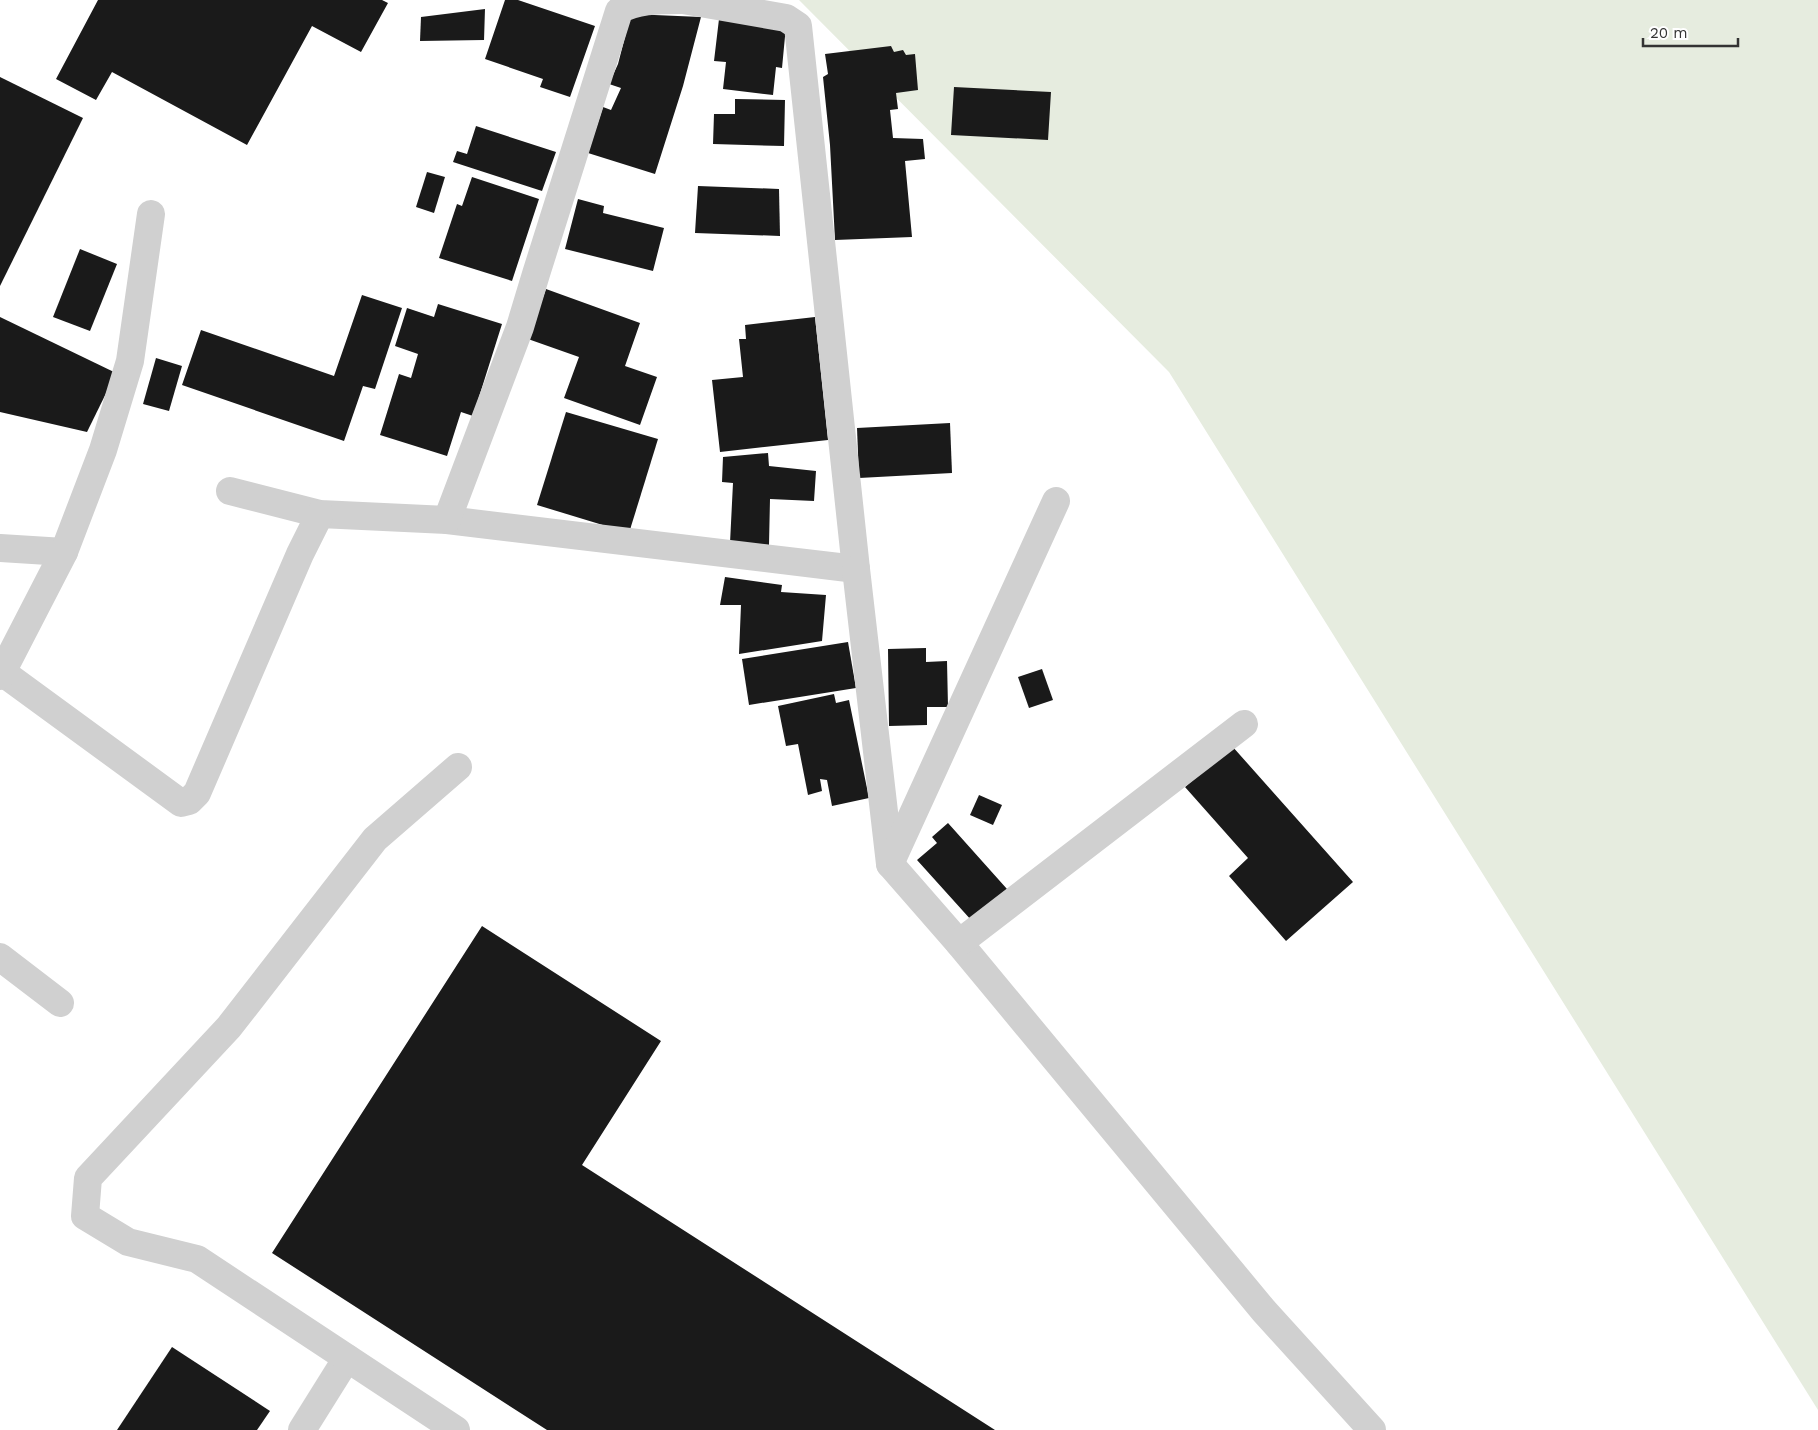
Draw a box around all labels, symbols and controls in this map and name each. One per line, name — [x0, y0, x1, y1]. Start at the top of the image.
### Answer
scale bar — [1643, 15, 1738, 47]
text: 20 m — [1650, 24, 1688, 42]

